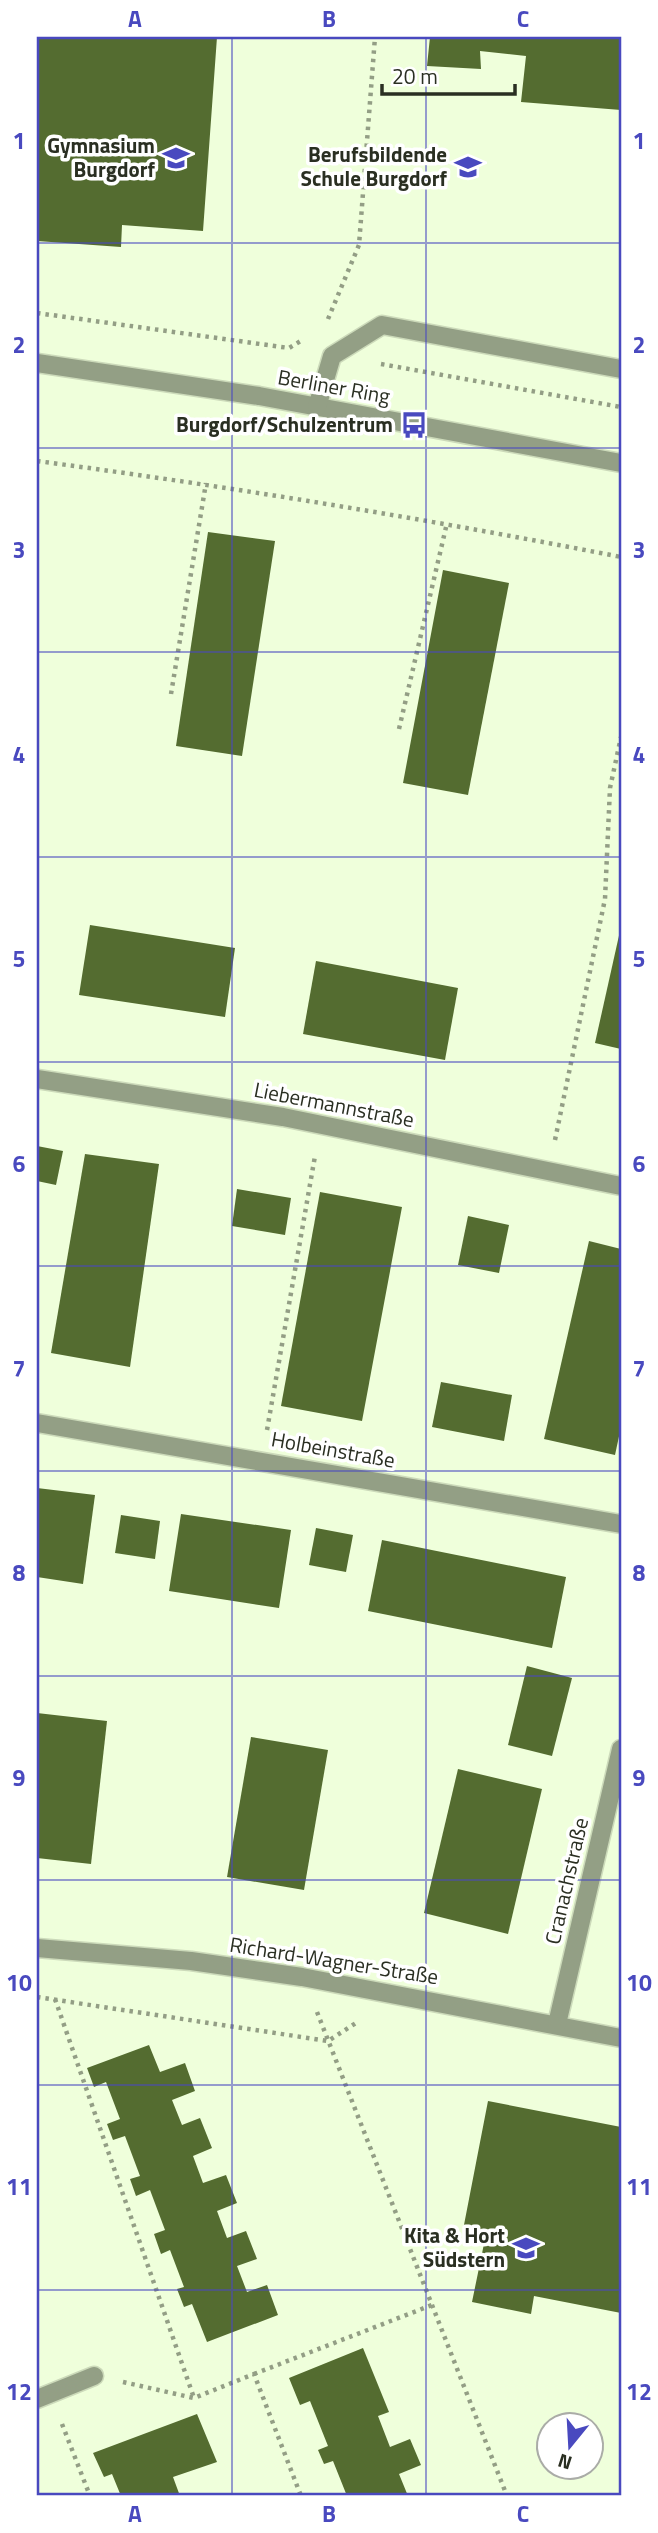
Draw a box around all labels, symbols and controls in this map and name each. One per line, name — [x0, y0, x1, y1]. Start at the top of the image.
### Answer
text: A — [128, 1, 142, 36]
text: B — [322, 1, 336, 36]
text: C — [517, 1, 529, 36]
scale bar — [382, 52, 514, 96]
text: 20 m — [392, 60, 438, 92]
text: 1 — [13, 123, 25, 158]
text: 1 — [633, 123, 645, 158]
place label: Gymnasium Burgdorf — [47, 129, 155, 185]
place label: Berufsbildende Schule Burgdorf — [301, 138, 447, 194]
school or university icon: Gymnasium Burgdorf — [161, 143, 191, 173]
school or university icon: Berufsbildende Schule Burgdorf — [453, 152, 483, 182]
text: 2 — [13, 327, 25, 362]
text: 2 — [633, 327, 645, 362]
street label: Berliner Ring — [275, 360, 393, 412]
place label: Burgdorf/Schulzentrum — [176, 408, 393, 440]
bus stop icon: Burgdorf/Schulzentrum — [399, 410, 429, 440]
text: 3 — [13, 532, 25, 567]
text: 3 — [633, 532, 645, 567]
text: 4 — [13, 737, 25, 772]
text: 4 — [633, 737, 645, 772]
text: 5 — [13, 941, 25, 976]
text: 5 — [633, 941, 645, 976]
street label: Liebermannstraße — [251, 1073, 417, 1135]
text: 6 — [13, 1146, 26, 1181]
text: 6 — [633, 1146, 646, 1181]
text: 7 — [13, 1351, 25, 1386]
text: 7 — [633, 1351, 645, 1386]
street label: Holbeinstraße — [269, 1422, 398, 1476]
text: 8 — [13, 1555, 26, 1590]
text: 8 — [633, 1555, 646, 1590]
text: 9 — [13, 1760, 26, 1795]
text: 9 — [633, 1760, 646, 1795]
street label: Cranachstraße — [536, 1814, 596, 1947]
street label: Richard-Wagner-Straße — [228, 1928, 441, 1992]
text: 10 — [6, 1965, 32, 2000]
text: 10 — [626, 1965, 652, 2000]
text: 11 — [6, 2169, 32, 2204]
text: 11 — [626, 2169, 652, 2204]
place label: Kita & Hort Südstern — [404, 2219, 505, 2275]
school or university icon: Kita & Hort Südstern — [511, 2233, 541, 2263]
text: 12 — [6, 2374, 32, 2409]
text: 12 — [626, 2374, 652, 2409]
north arrow — [536, 2410, 606, 2480]
text: N — [554, 2447, 575, 2478]
text: A — [128, 2496, 142, 2531]
text: B — [322, 2496, 336, 2531]
text: C — [517, 2496, 529, 2531]

